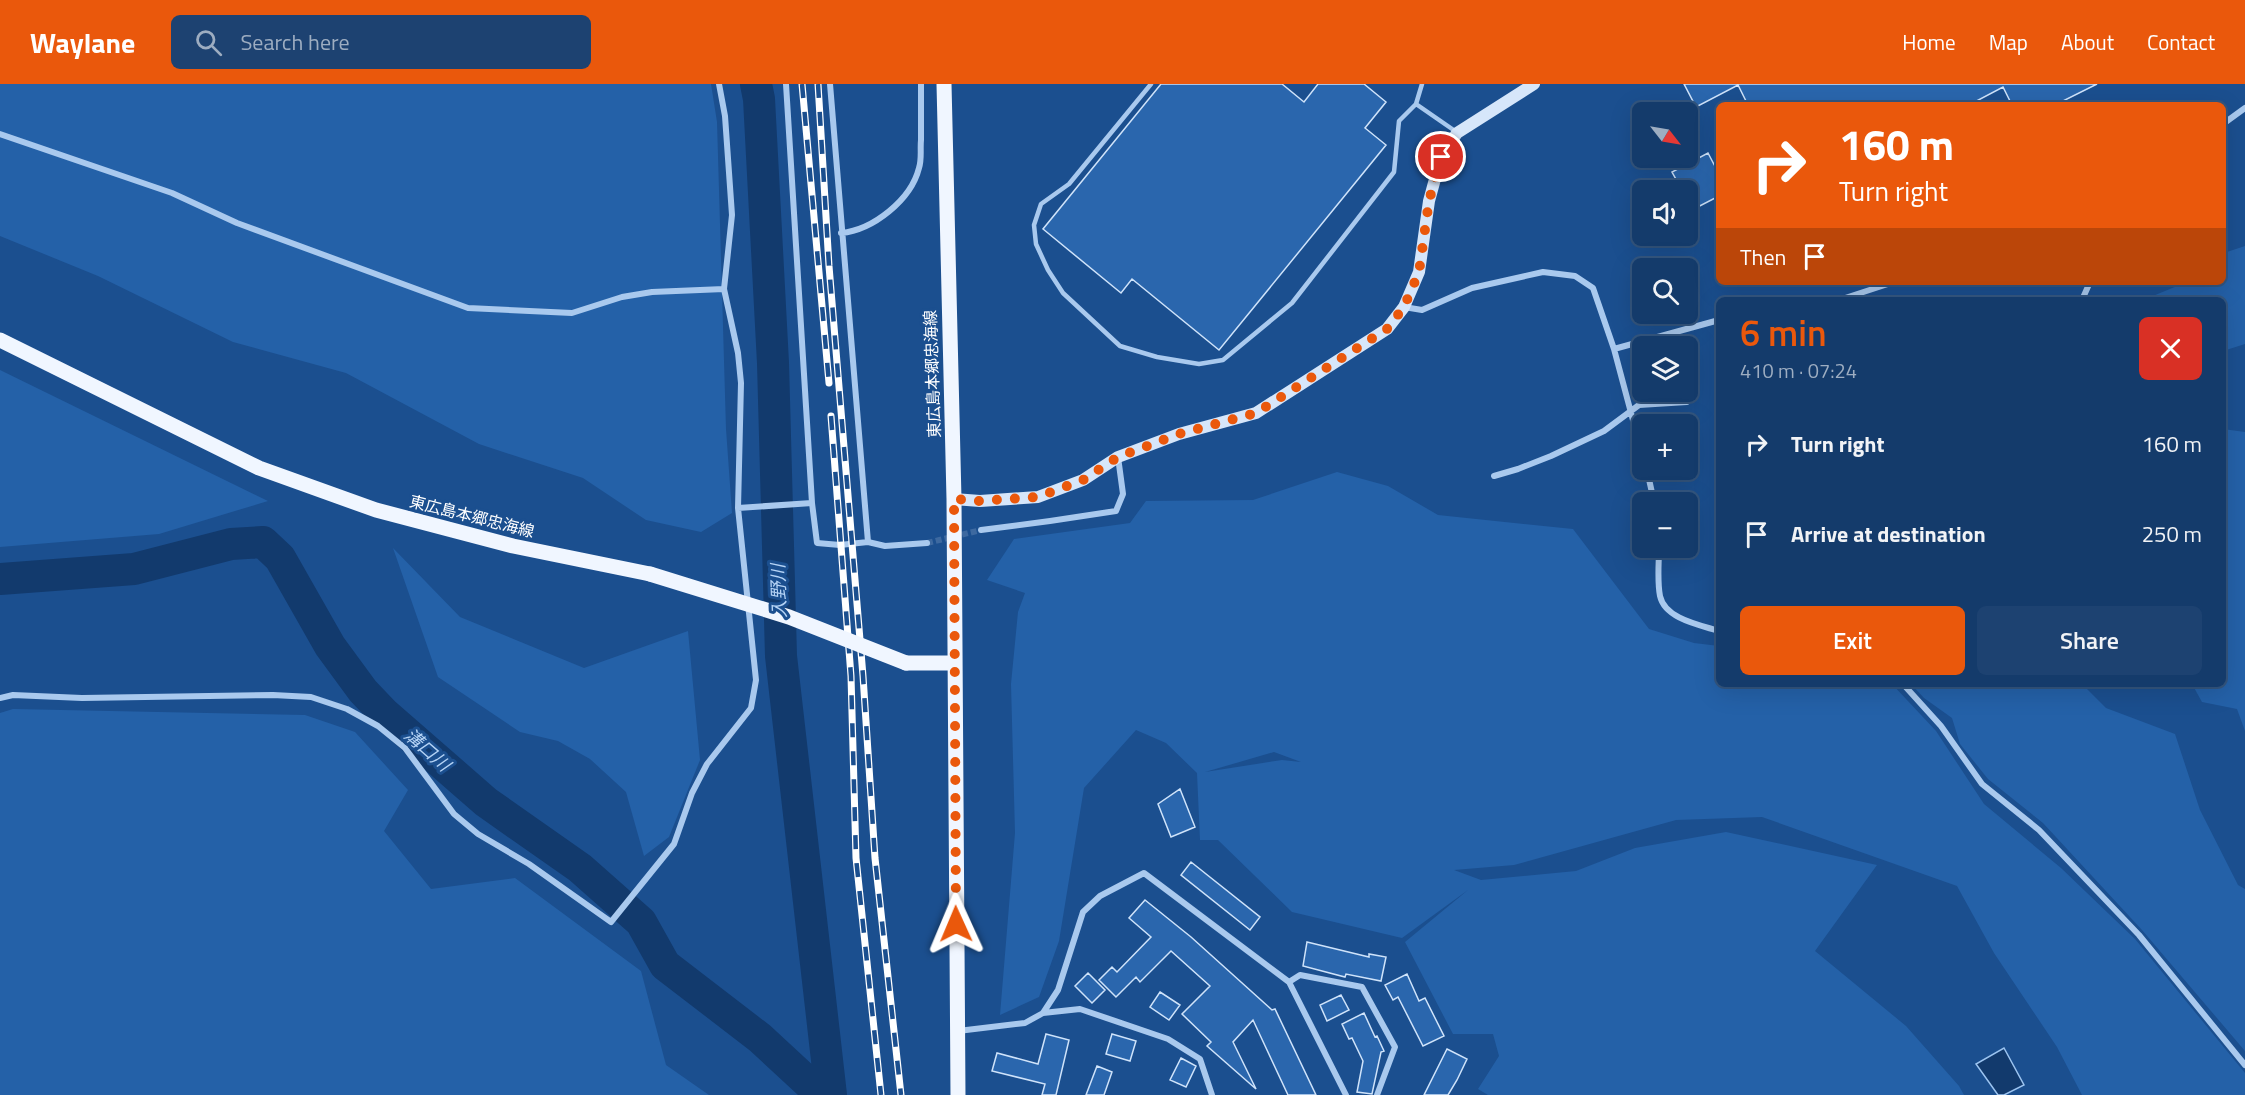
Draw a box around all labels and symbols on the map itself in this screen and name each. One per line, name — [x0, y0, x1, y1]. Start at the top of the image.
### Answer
north arrow — [1632, 102, 1698, 168]
pin — [1415, 131, 1466, 182]
street label: 東広島本郷忠海線 — [918, 310, 946, 438]
street label: 東広島本郷忠海線 — [407, 489, 537, 543]
water label: 入野川 — [764, 562, 793, 618]
water label: 溝口川 — [398, 722, 458, 779]
position arrow — [924, 892, 988, 956]

